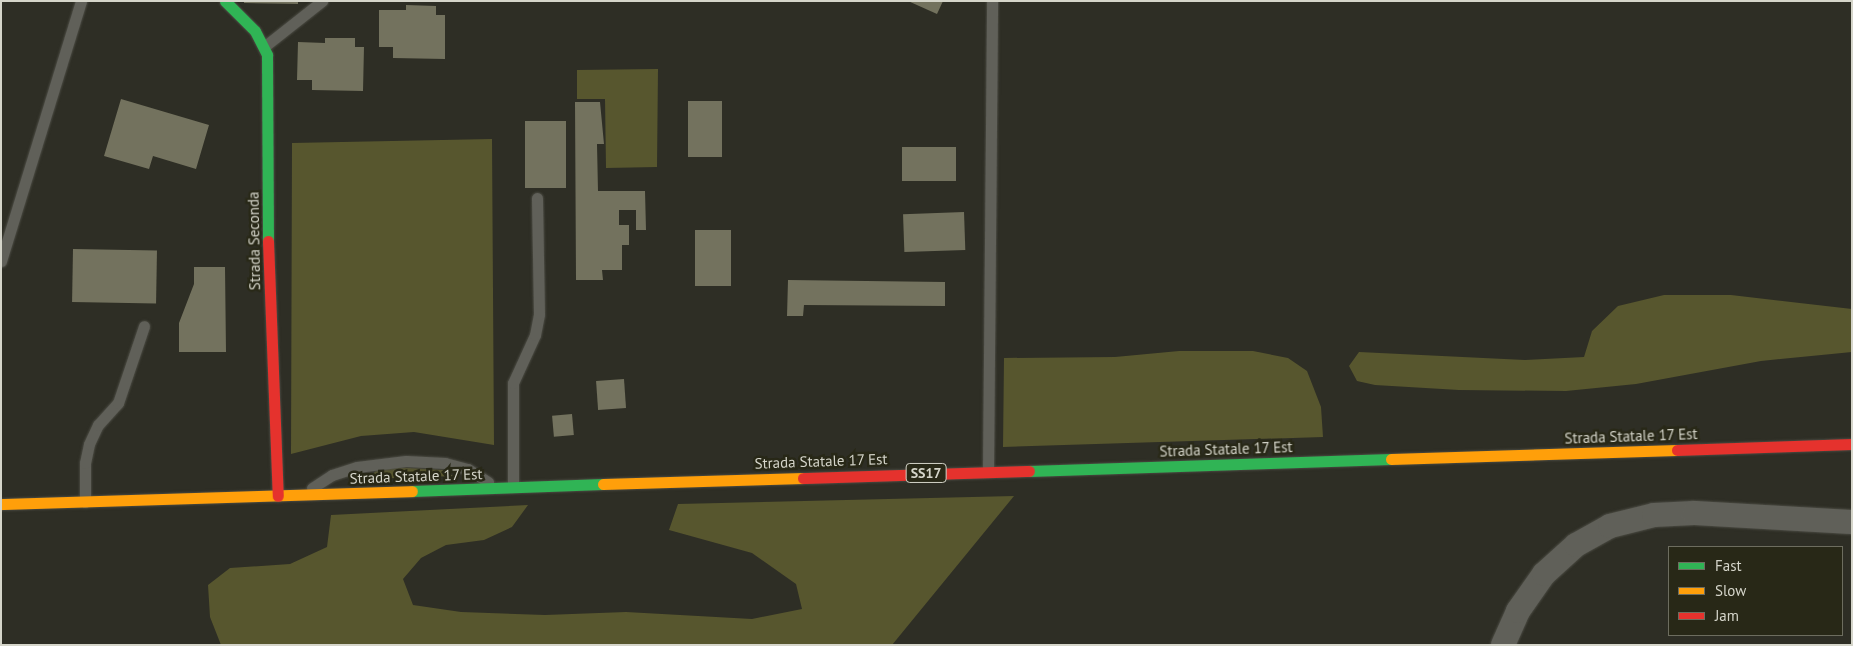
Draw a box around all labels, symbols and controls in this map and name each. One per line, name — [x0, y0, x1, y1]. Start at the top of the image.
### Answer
street label: Strada Seconda — [244, 192, 264, 290]
street label: Strada Statale 17 Est — [1564, 425, 1698, 447]
street label: Strada Statale 17 Est — [1159, 438, 1293, 460]
street label: Strada Statale 17 Est — [754, 450, 888, 472]
road number: SS17 — [905, 462, 947, 484]
street label: Strada Statale 17 Est — [349, 465, 483, 487]
legend — [1668, 546, 1843, 636]
text: Fast — [1715, 556, 1742, 575]
text: Slow — [1715, 581, 1746, 600]
text: Jam — [1715, 606, 1739, 625]

